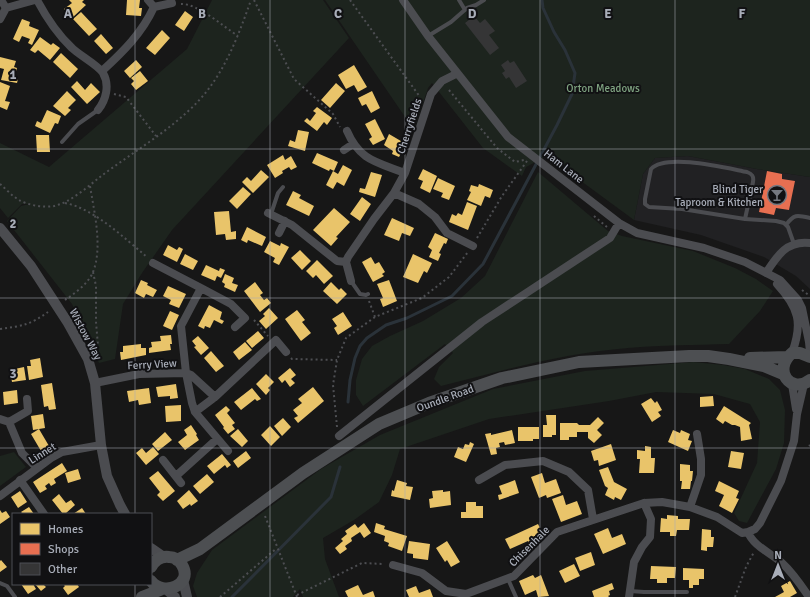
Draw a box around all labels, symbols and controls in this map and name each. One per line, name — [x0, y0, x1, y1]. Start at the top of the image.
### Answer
text: A — [64, 6, 73, 22]
text: B — [198, 6, 206, 22]
text: C — [334, 6, 342, 22]
text: D — [468, 6, 477, 22]
text: E — [604, 6, 612, 22]
text: F — [739, 6, 746, 22]
text: 1 — [9, 67, 17, 83]
park label: Orton Meadows — [566, 82, 640, 95]
street label: Cherryfields — [394, 97, 425, 156]
street label: Ham Lane — [541, 147, 586, 186]
place label: Blind Tiger Taproom & Kitchen — [675, 183, 763, 209]
bar icon: Blind Tiger Taproom & Kitchen — [766, 184, 788, 206]
text: 2 — [9, 216, 17, 232]
street label: Wistow Way — [67, 306, 105, 363]
street label: Ferry View — [127, 357, 177, 372]
text: 3 — [9, 366, 17, 382]
street label: Oundle Road — [415, 382, 476, 415]
street label: Linnet — [26, 440, 58, 467]
legend — [12, 513, 152, 585]
text: Homes — [48, 522, 83, 537]
street label: Chisenhale — [506, 523, 552, 569]
text: Shops — [48, 542, 79, 557]
north arrow — [758, 545, 798, 585]
text: N — [774, 549, 782, 562]
text: Other — [48, 562, 78, 577]

